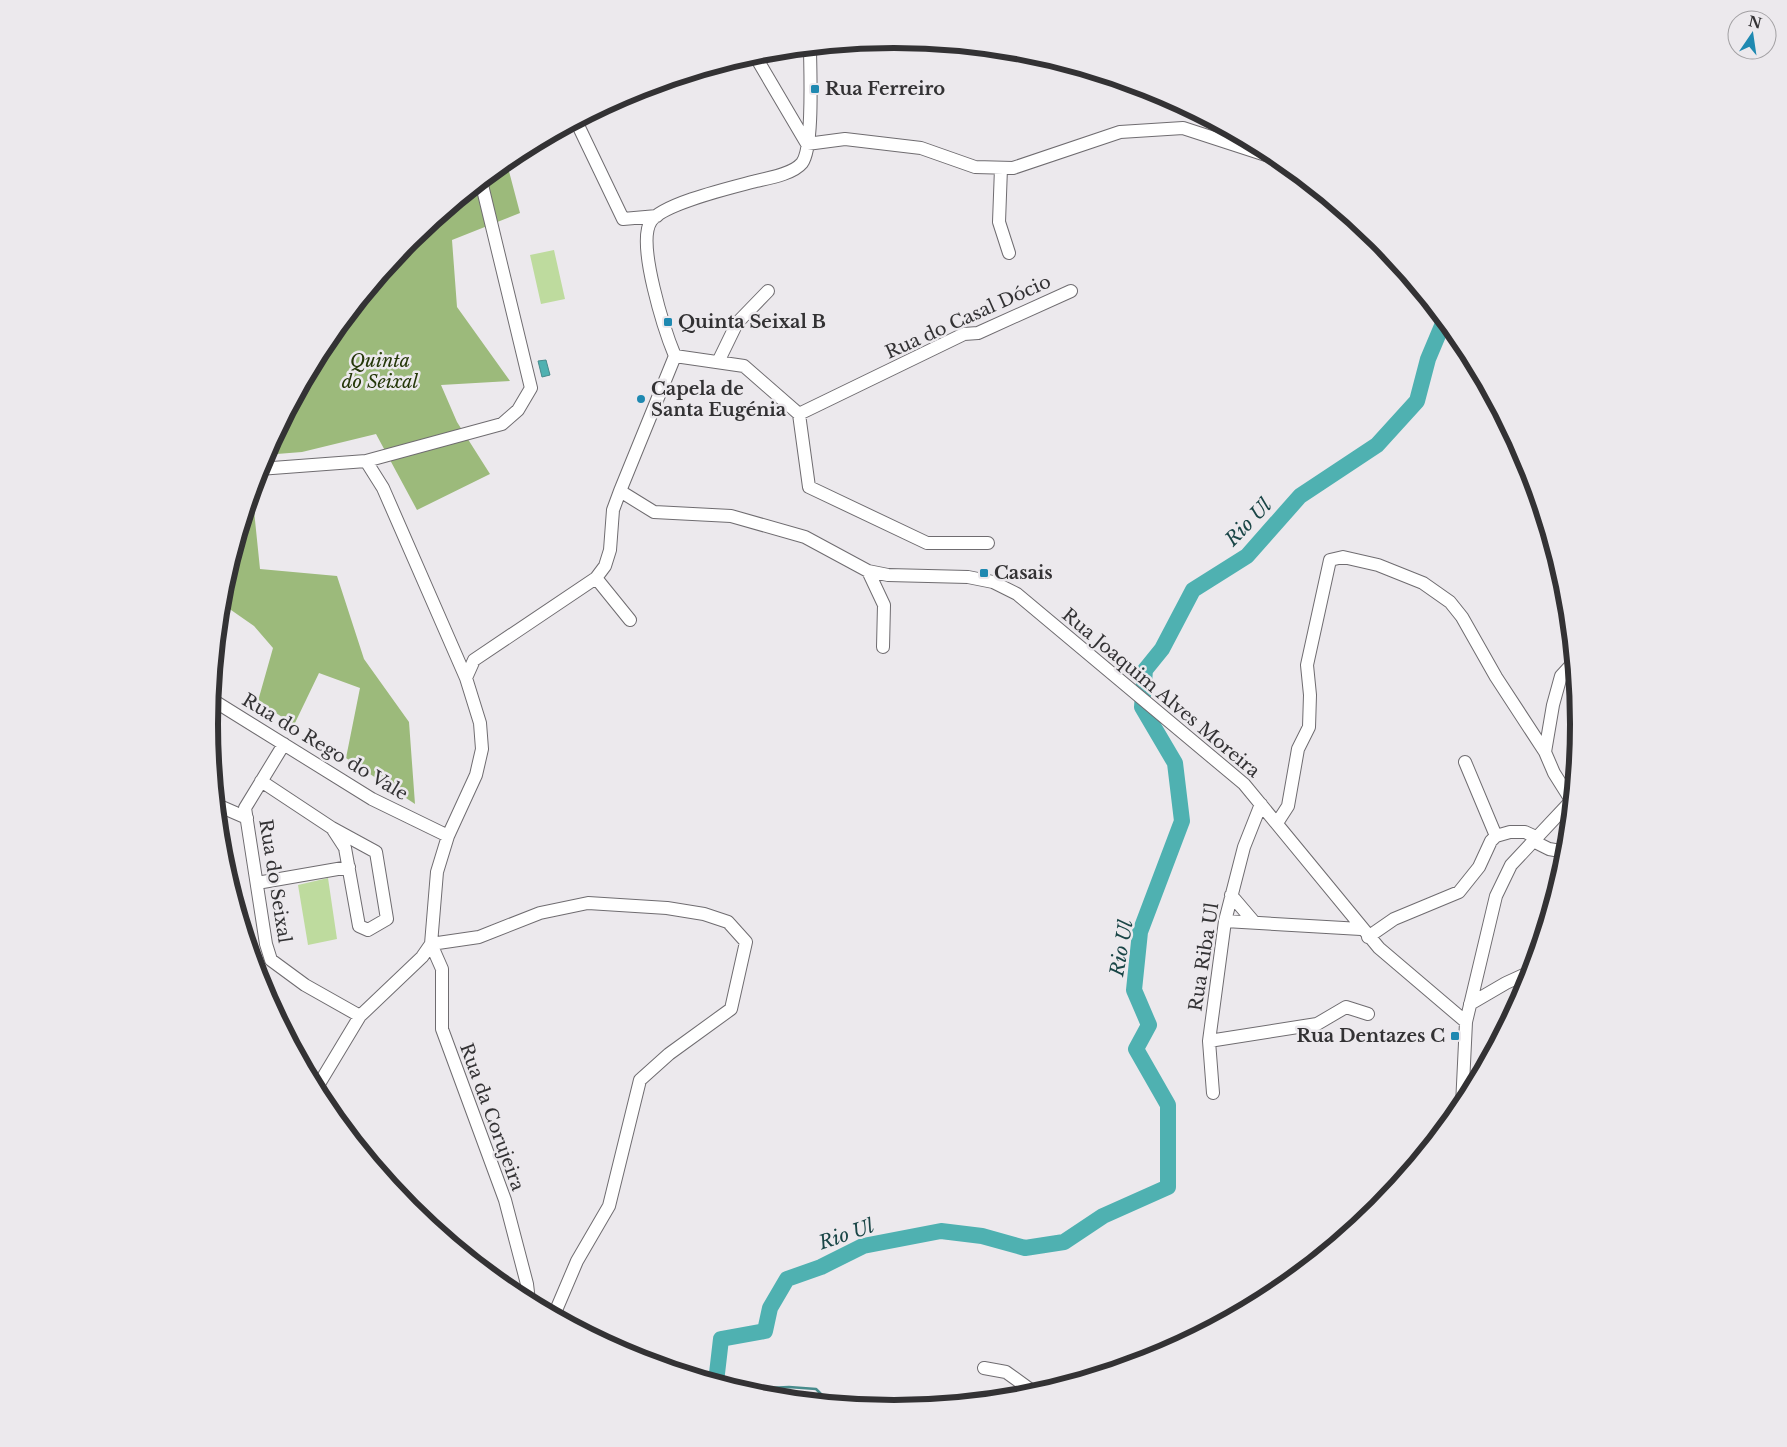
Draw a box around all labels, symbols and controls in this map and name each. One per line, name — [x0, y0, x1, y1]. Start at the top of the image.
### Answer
north arrow — [1727, 10, 1777, 60]
text: N — [1746, 12, 1763, 33]
place label: Rua Ferreiro — [825, 78, 945, 100]
marker: Rua Ferreiro — [809, 83, 821, 95]
street label: Rua do Casal Dócio — [882, 271, 1054, 363]
place label: Quinta Seixal B — [678, 311, 826, 333]
marker: Quinta Seixal B — [662, 316, 674, 328]
park label: Quinta do Seixal — [342, 350, 419, 393]
place label: Capela de Santa Eugénia — [651, 378, 787, 421]
marker: Capela de Santa Eugénia — [635, 393, 647, 405]
water label: Rio Ul — [1220, 494, 1276, 551]
place label: Casais — [994, 562, 1053, 584]
marker: Casais — [978, 567, 990, 579]
street label: Rua Joaquim Alves Moreira — [1058, 604, 1264, 782]
street label: Rua do Rego do Vale — [238, 689, 412, 805]
street label: Rua do Seixal — [254, 817, 296, 945]
street label: Rua Riba Ul — [1185, 901, 1223, 1013]
water label: Rio Ul — [1105, 918, 1138, 979]
place label: Rua Dentazes C — [1297, 1025, 1445, 1047]
marker: Rua Dentazes C — [1449, 1030, 1461, 1042]
street label: Rua da Corujeira — [455, 1040, 529, 1194]
water label: Rio Ul — [815, 1214, 877, 1255]

